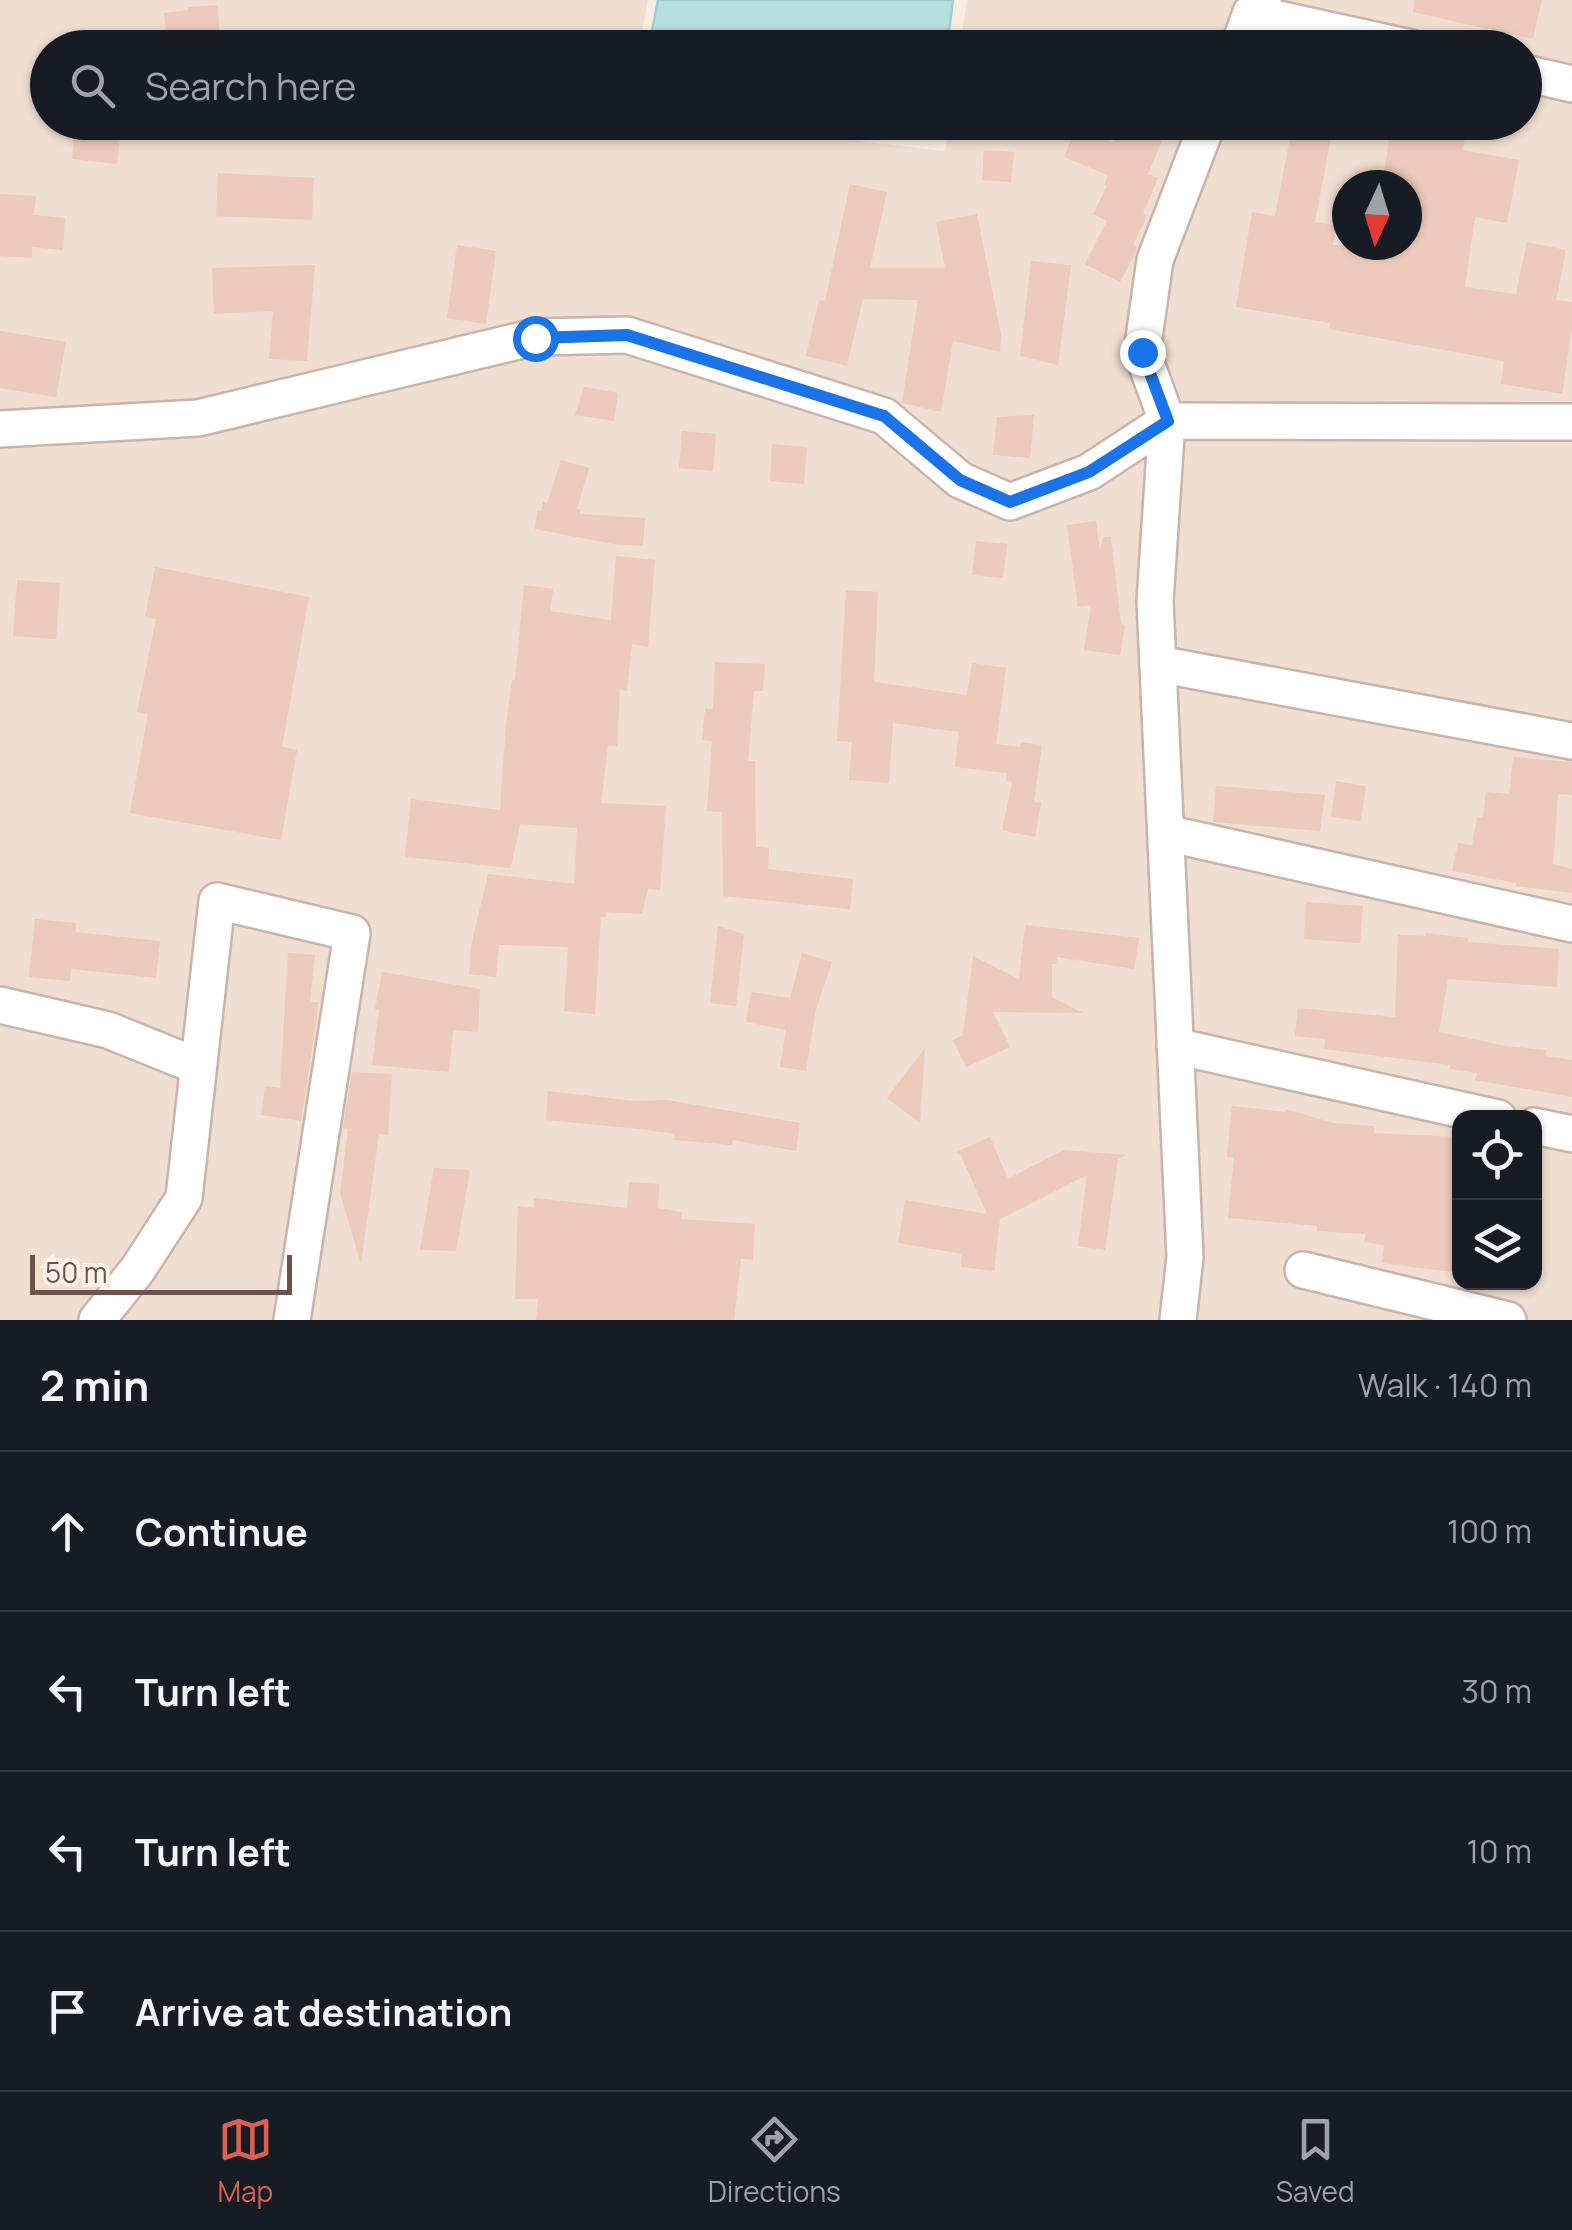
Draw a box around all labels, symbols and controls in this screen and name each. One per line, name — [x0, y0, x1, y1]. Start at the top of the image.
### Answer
search box — [30, 30, 1542, 140]
icon: search — [65, 58, 120, 113]
text: Search here — [145, 59, 356, 111]
north arrow — [1332, 170, 1422, 260]
route start — [513, 316, 559, 362]
route end — [1120, 330, 1166, 376]
map controls — [1452, 1110, 1542, 1290]
button: locate — [1452, 1110, 1542, 1200]
button: layers — [1452, 1200, 1542, 1290]
scale bar — [30, 1250, 292, 1294]
text: 50 m — [45, 1253, 108, 1291]
text: 2 min — [40, 1356, 149, 1414]
text: Walk · 140 m — [1358, 1363, 1532, 1407]
icon: ahead — [40, 1504, 95, 1559]
text: Continue — [135, 1505, 308, 1557]
text: 100 m — [1447, 1509, 1532, 1553]
icon: left — [40, 1664, 95, 1719]
text: Turn left — [135, 1665, 291, 1717]
text: 30 m — [1461, 1669, 1532, 1713]
icon: left — [40, 1824, 95, 1879]
text: Turn left — [135, 1825, 291, 1877]
text: 10 m — [1466, 1829, 1532, 1873]
icon: arrive — [40, 1984, 95, 2039]
text: Arrive at destination — [135, 1985, 512, 2037]
tab: Map — [217, 2112, 273, 2210]
tab: Directions — [708, 2112, 841, 2210]
tab: Saved — [1276, 2112, 1355, 2210]

